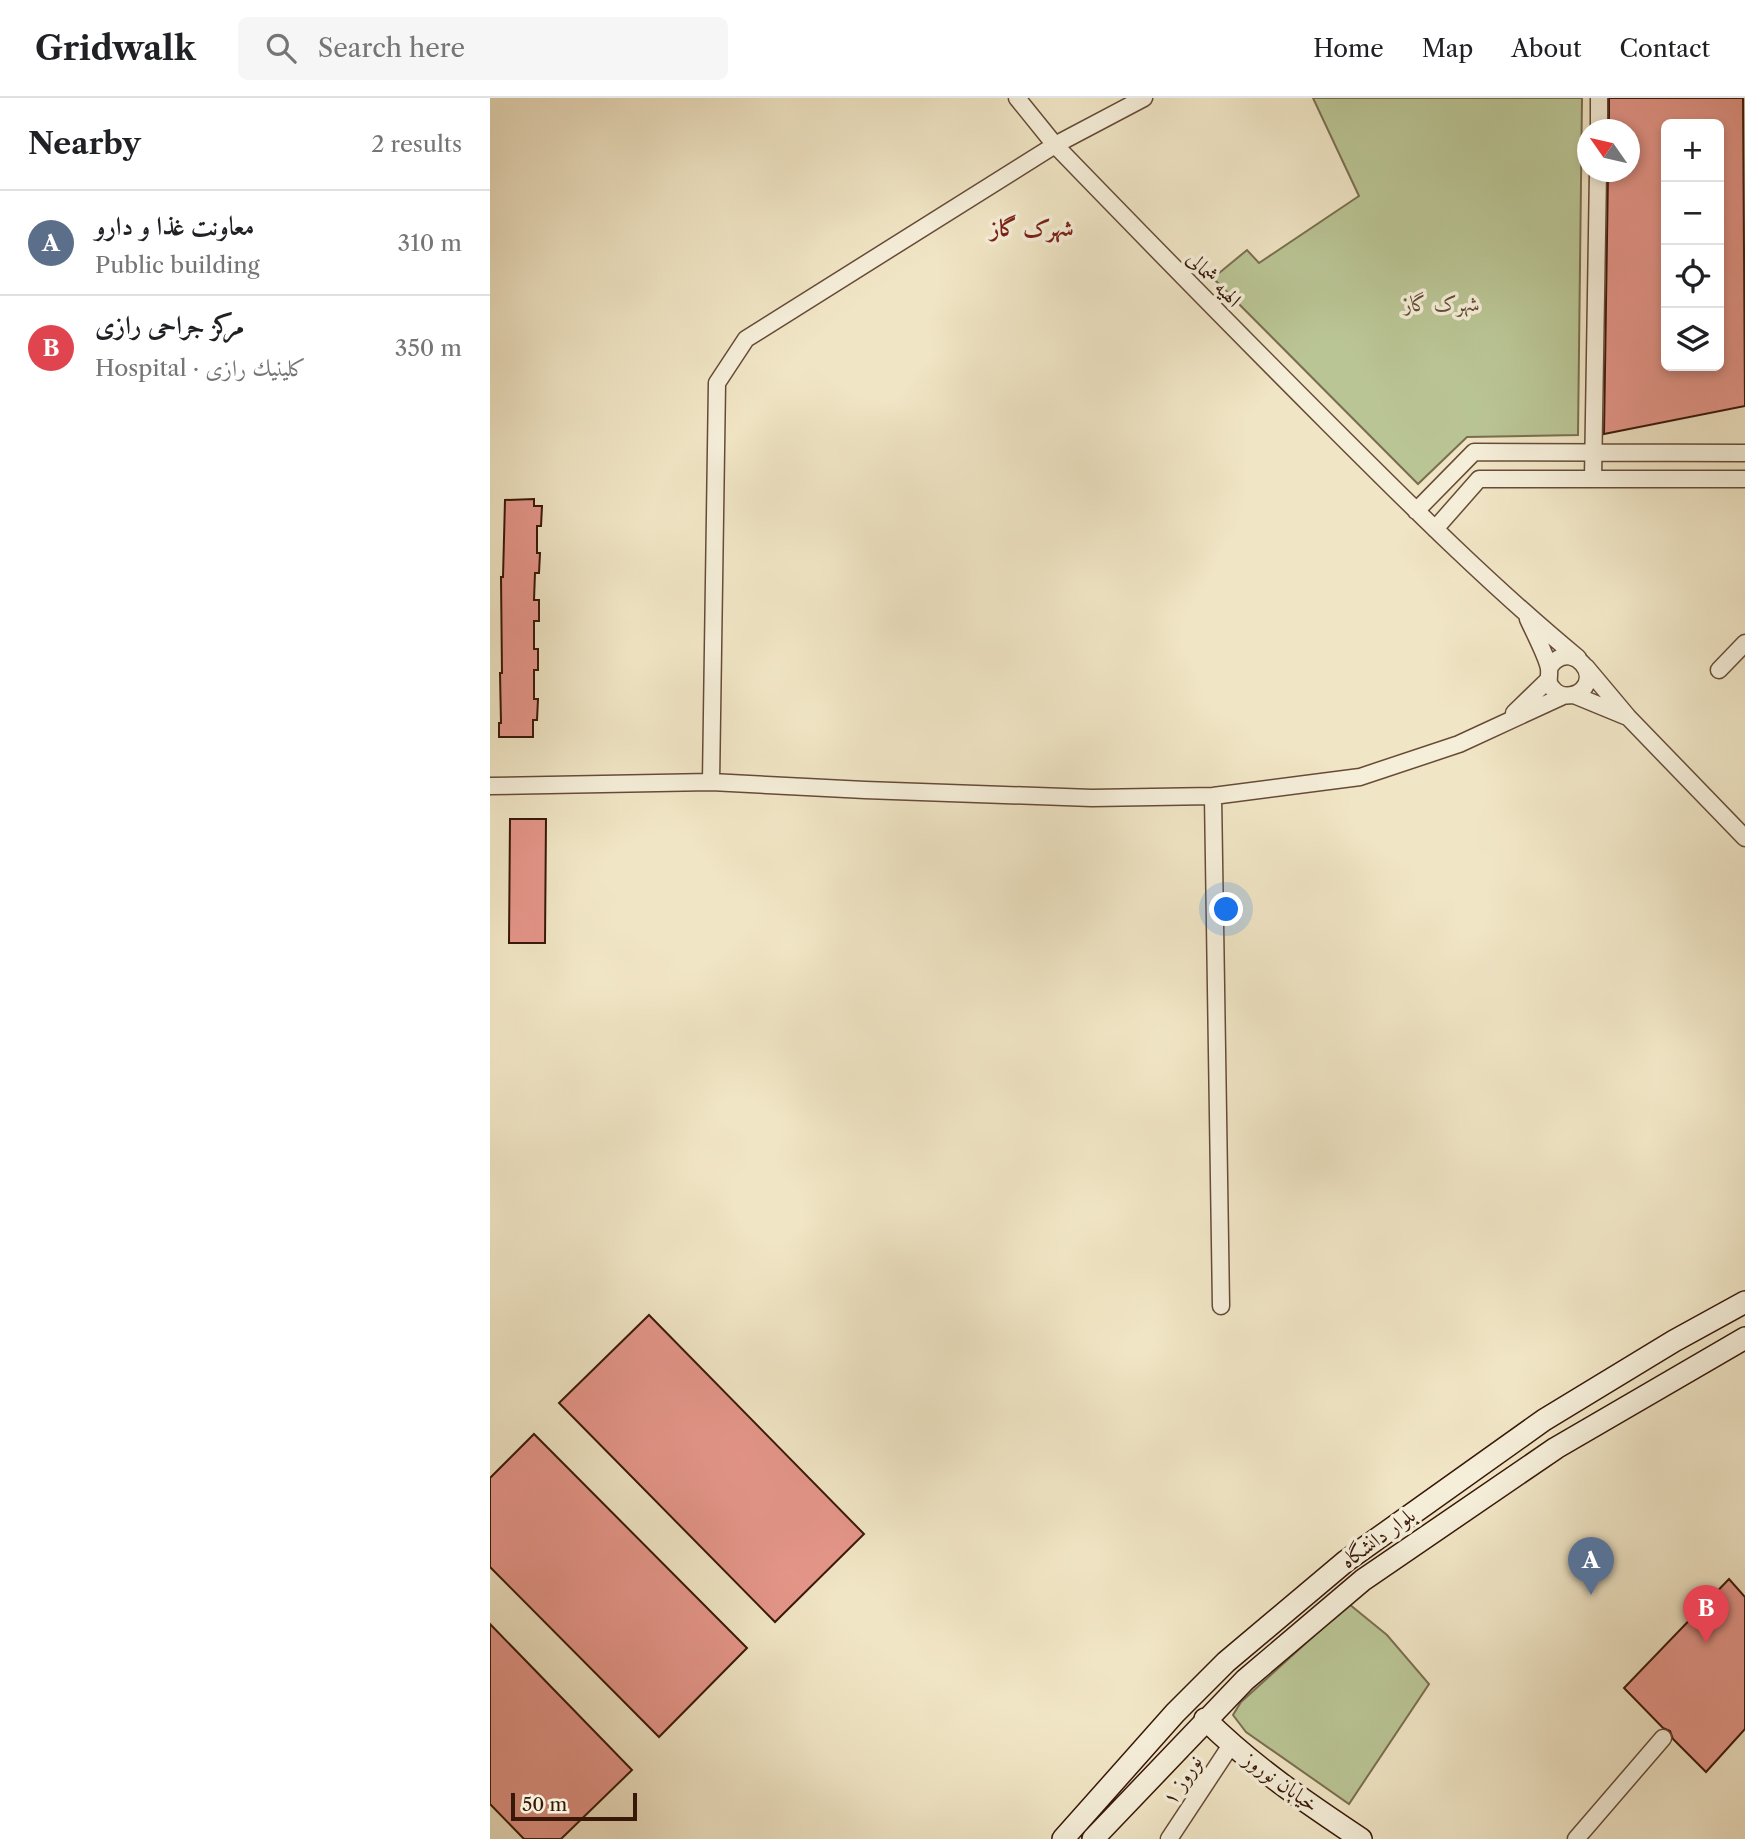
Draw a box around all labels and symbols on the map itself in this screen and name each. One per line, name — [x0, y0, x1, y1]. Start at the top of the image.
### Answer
north arrow — [1577, 119, 1640, 182]
district label: شهرک گاز — [987, 214, 1074, 243]
street label: الهیه شمالی — [1182, 246, 1247, 312]
park label: شهرک گاز — [1402, 291, 1480, 318]
your location — [1209, 892, 1243, 926]
street label: بلوار دانشگاه — [1335, 1502, 1421, 1574]
pin: A — [1568, 1537, 1614, 1595]
pin: B — [1683, 1585, 1729, 1643]
street label: خیابان نوروز — [1237, 1745, 1324, 1818]
street label: نوروز ۱ — [1156, 1750, 1208, 1810]
scale bar — [511, 1790, 637, 1822]

